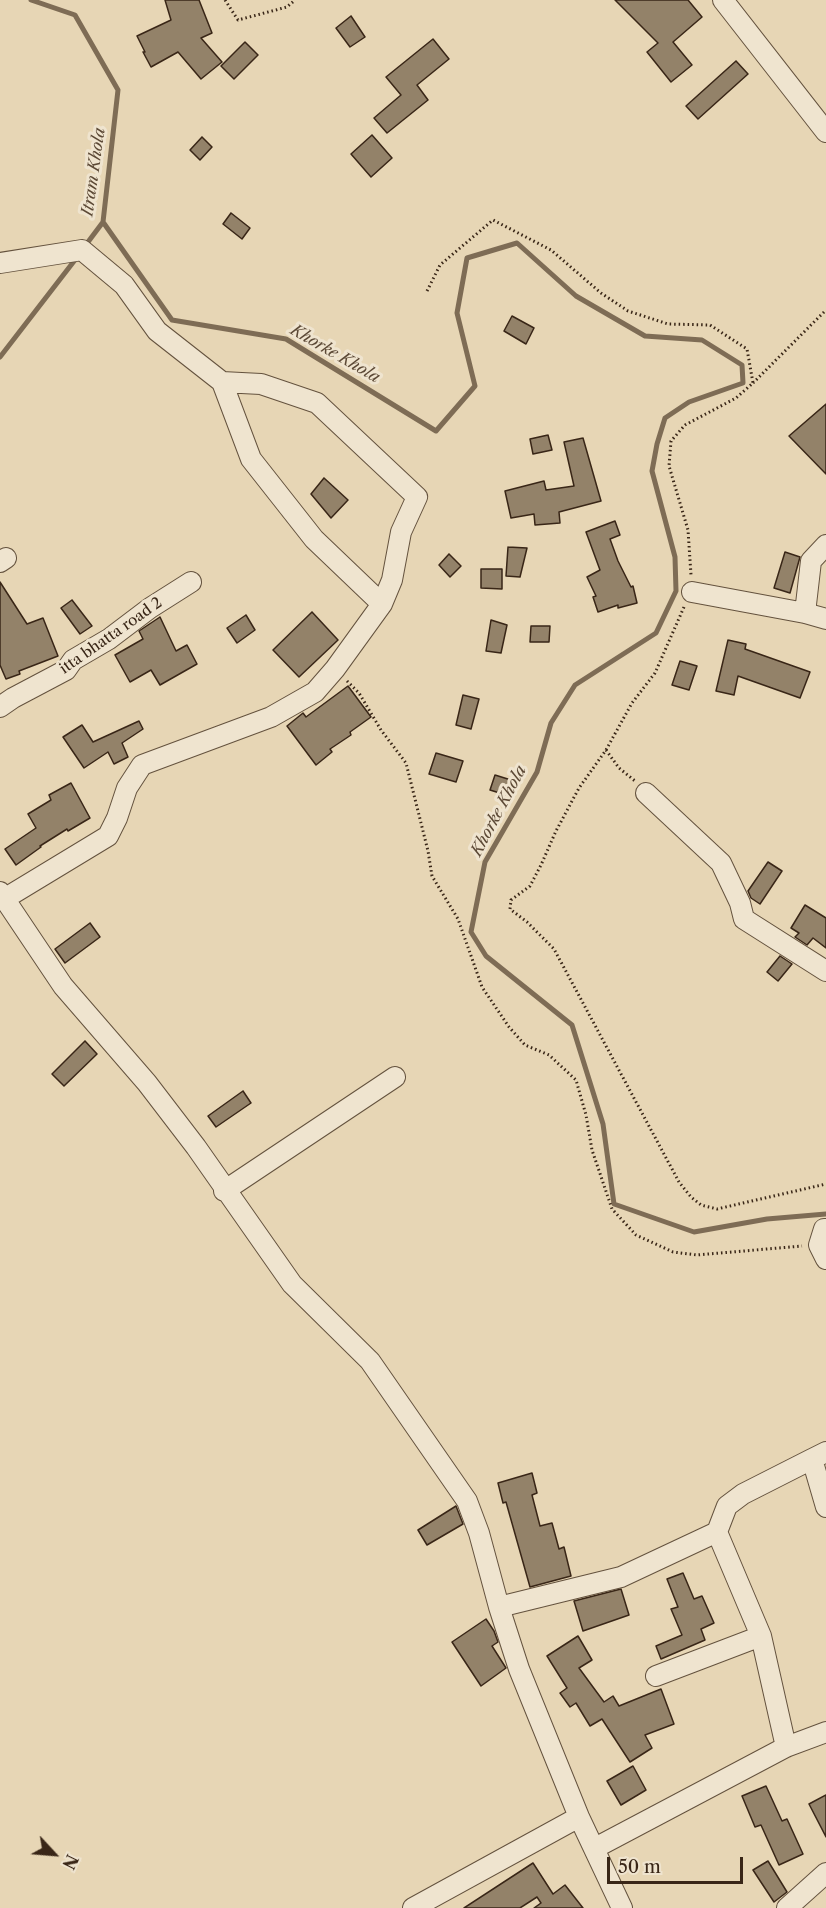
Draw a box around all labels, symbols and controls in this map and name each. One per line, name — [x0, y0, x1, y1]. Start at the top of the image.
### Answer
water label: Itram Khola — [78, 126, 110, 218]
water label: Khorke Khola — [287, 321, 383, 387]
street label: itta bhatta road 2 — [56, 594, 166, 678]
water label: Khorke Khola — [467, 762, 531, 860]
north arrow — [24, 1824, 84, 1884]
scale bar — [610, 1845, 746, 1883]
text: N — [58, 1851, 82, 1873]
text: 50 m — [618, 1856, 661, 1878]

